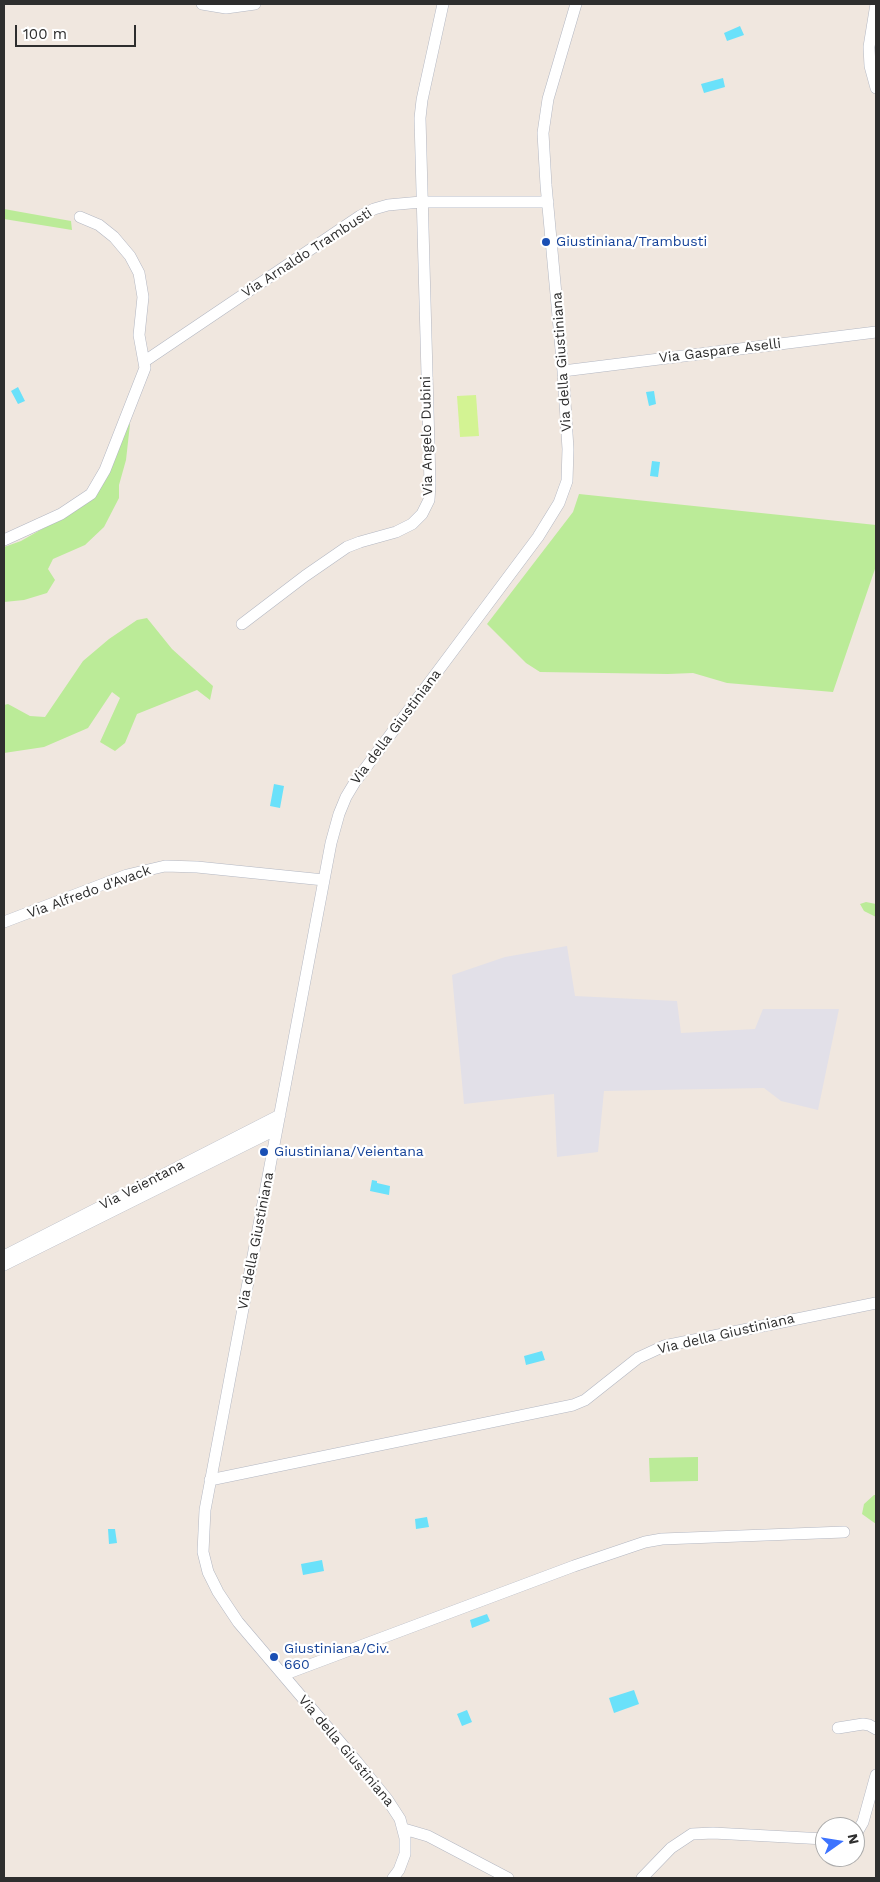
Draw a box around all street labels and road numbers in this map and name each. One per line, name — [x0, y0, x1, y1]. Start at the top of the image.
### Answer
street label: Via Arnaldo Trambusti — [239, 205, 375, 301]
street label: Via della Giustiniana — [549, 292, 575, 432]
street label: Via Gaspare Aselli — [658, 335, 782, 367]
street label: Via Angelo Dubini — [418, 376, 436, 496]
street label: Via della Giustiniana — [347, 666, 445, 788]
street label: Via Alfredo d'Avack — [25, 862, 153, 922]
street label: Via Veientana — [97, 1156, 187, 1214]
street label: Via della Giustiniana — [234, 1171, 278, 1311]
street label: Via della Giustiniana — [656, 1310, 796, 1358]
street label: Via della Giustiniana — [295, 1692, 397, 1810]

